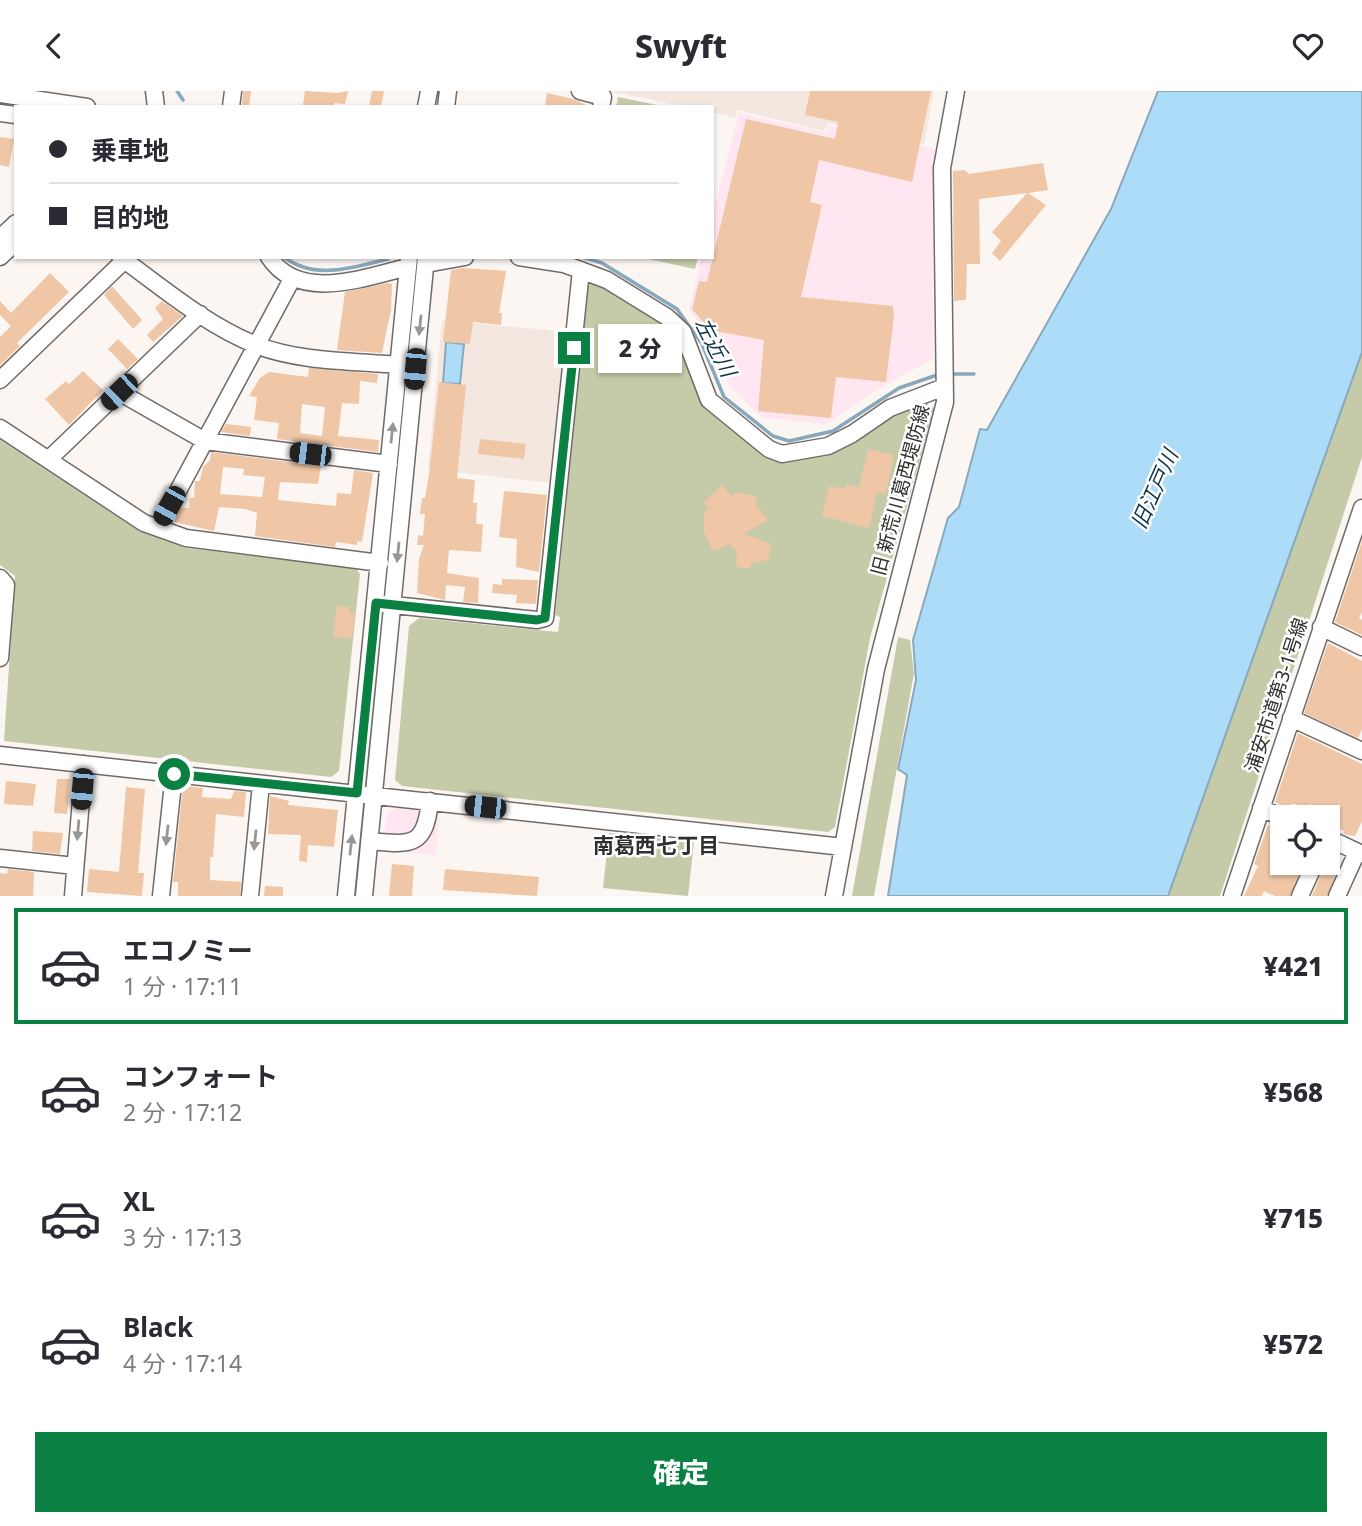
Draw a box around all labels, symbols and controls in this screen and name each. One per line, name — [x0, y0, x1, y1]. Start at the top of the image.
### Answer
text: Swyft — [635, 24, 727, 67]
icon: back — [35, 27, 73, 65]
icon: heart — [1289, 27, 1327, 65]
text: 乗車地 — [91, 132, 169, 168]
text: 目的地 — [91, 199, 169, 235]
water label: 左近川 — [689, 313, 744, 383]
one-way arrow — [414, 314, 425, 336]
callout: 2 分 — [598, 323, 682, 373]
route end — [558, 332, 590, 364]
text: 2 分 — [619, 332, 661, 364]
car — [403, 347, 428, 391]
car — [97, 370, 142, 414]
street label: 旧 新荒川葛西堤防線 — [865, 402, 935, 578]
one-way arrow — [387, 421, 398, 443]
car — [288, 441, 333, 467]
water label: 旧江戸川 — [1124, 443, 1185, 533]
car — [150, 483, 189, 529]
one-way arrow — [392, 541, 403, 563]
street label: 浦安市道第3-1号線 — [1239, 614, 1313, 776]
route start — [158, 758, 190, 790]
car — [70, 767, 95, 811]
car — [464, 794, 507, 820]
map controls — [1270, 805, 1340, 875]
button: locate — [1270, 805, 1340, 875]
one-way arrow — [72, 819, 83, 841]
one-way arrow — [162, 824, 173, 846]
one-way arrow — [249, 829, 260, 851]
district label: 南葛西七丁目 — [593, 831, 719, 859]
one-way arrow — [346, 833, 357, 855]
text: エコノミー — [123, 932, 253, 968]
icon: car — [39, 935, 102, 998]
text: ¥421 — [1263, 948, 1323, 984]
text: 1 分 · 17:11 — [123, 970, 242, 1002]
text: コンフォート — [123, 1058, 278, 1094]
icon: car — [39, 1061, 102, 1124]
text: ¥568 — [1263, 1074, 1323, 1110]
text: 2 分 · 17:12 — [123, 1096, 242, 1128]
text: XL — [123, 1183, 155, 1219]
icon: car — [39, 1187, 102, 1250]
text: ¥715 — [1263, 1200, 1323, 1236]
text: 3 分 · 17:13 — [123, 1221, 242, 1253]
text: Black — [123, 1309, 193, 1345]
icon: car — [39, 1313, 102, 1376]
text: ¥572 — [1263, 1326, 1323, 1362]
text: 4 分 · 17:14 — [123, 1347, 242, 1379]
button: 確定 — [35, 1432, 1327, 1512]

